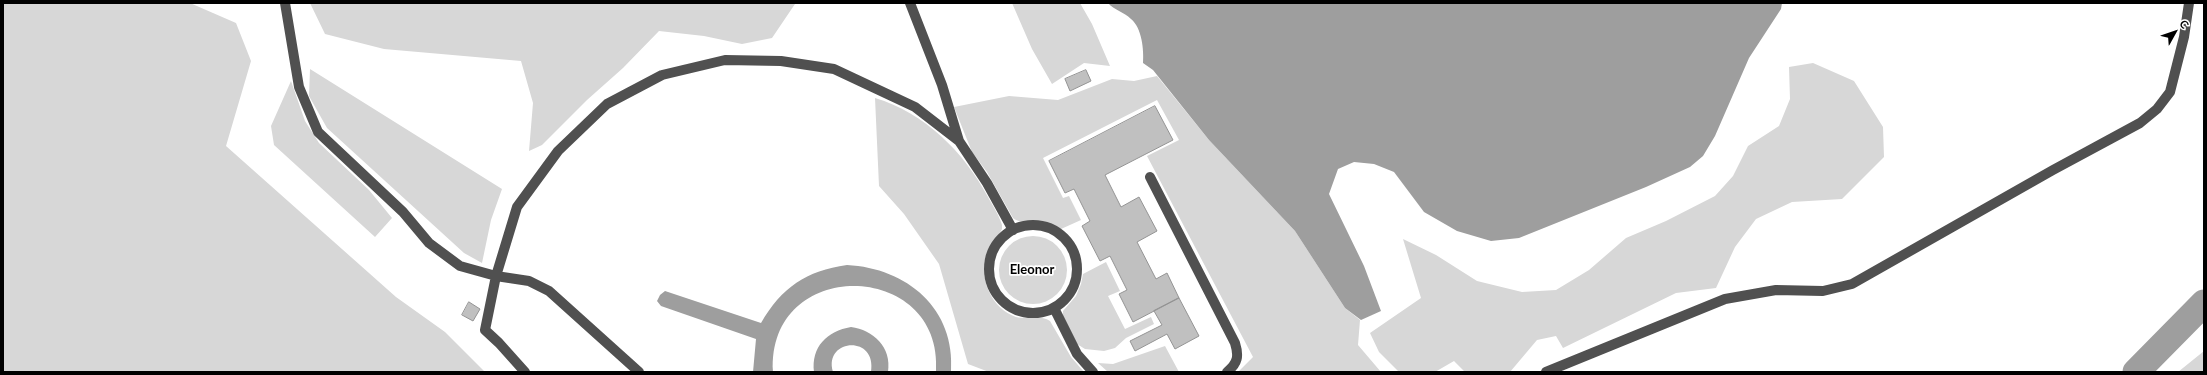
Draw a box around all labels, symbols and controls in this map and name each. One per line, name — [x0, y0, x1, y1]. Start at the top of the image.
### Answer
north arrow — [2155, 12, 2195, 52]
text: С — [2177, 17, 2192, 31]
district label: Eleonor — [1010, 262, 1054, 278]

